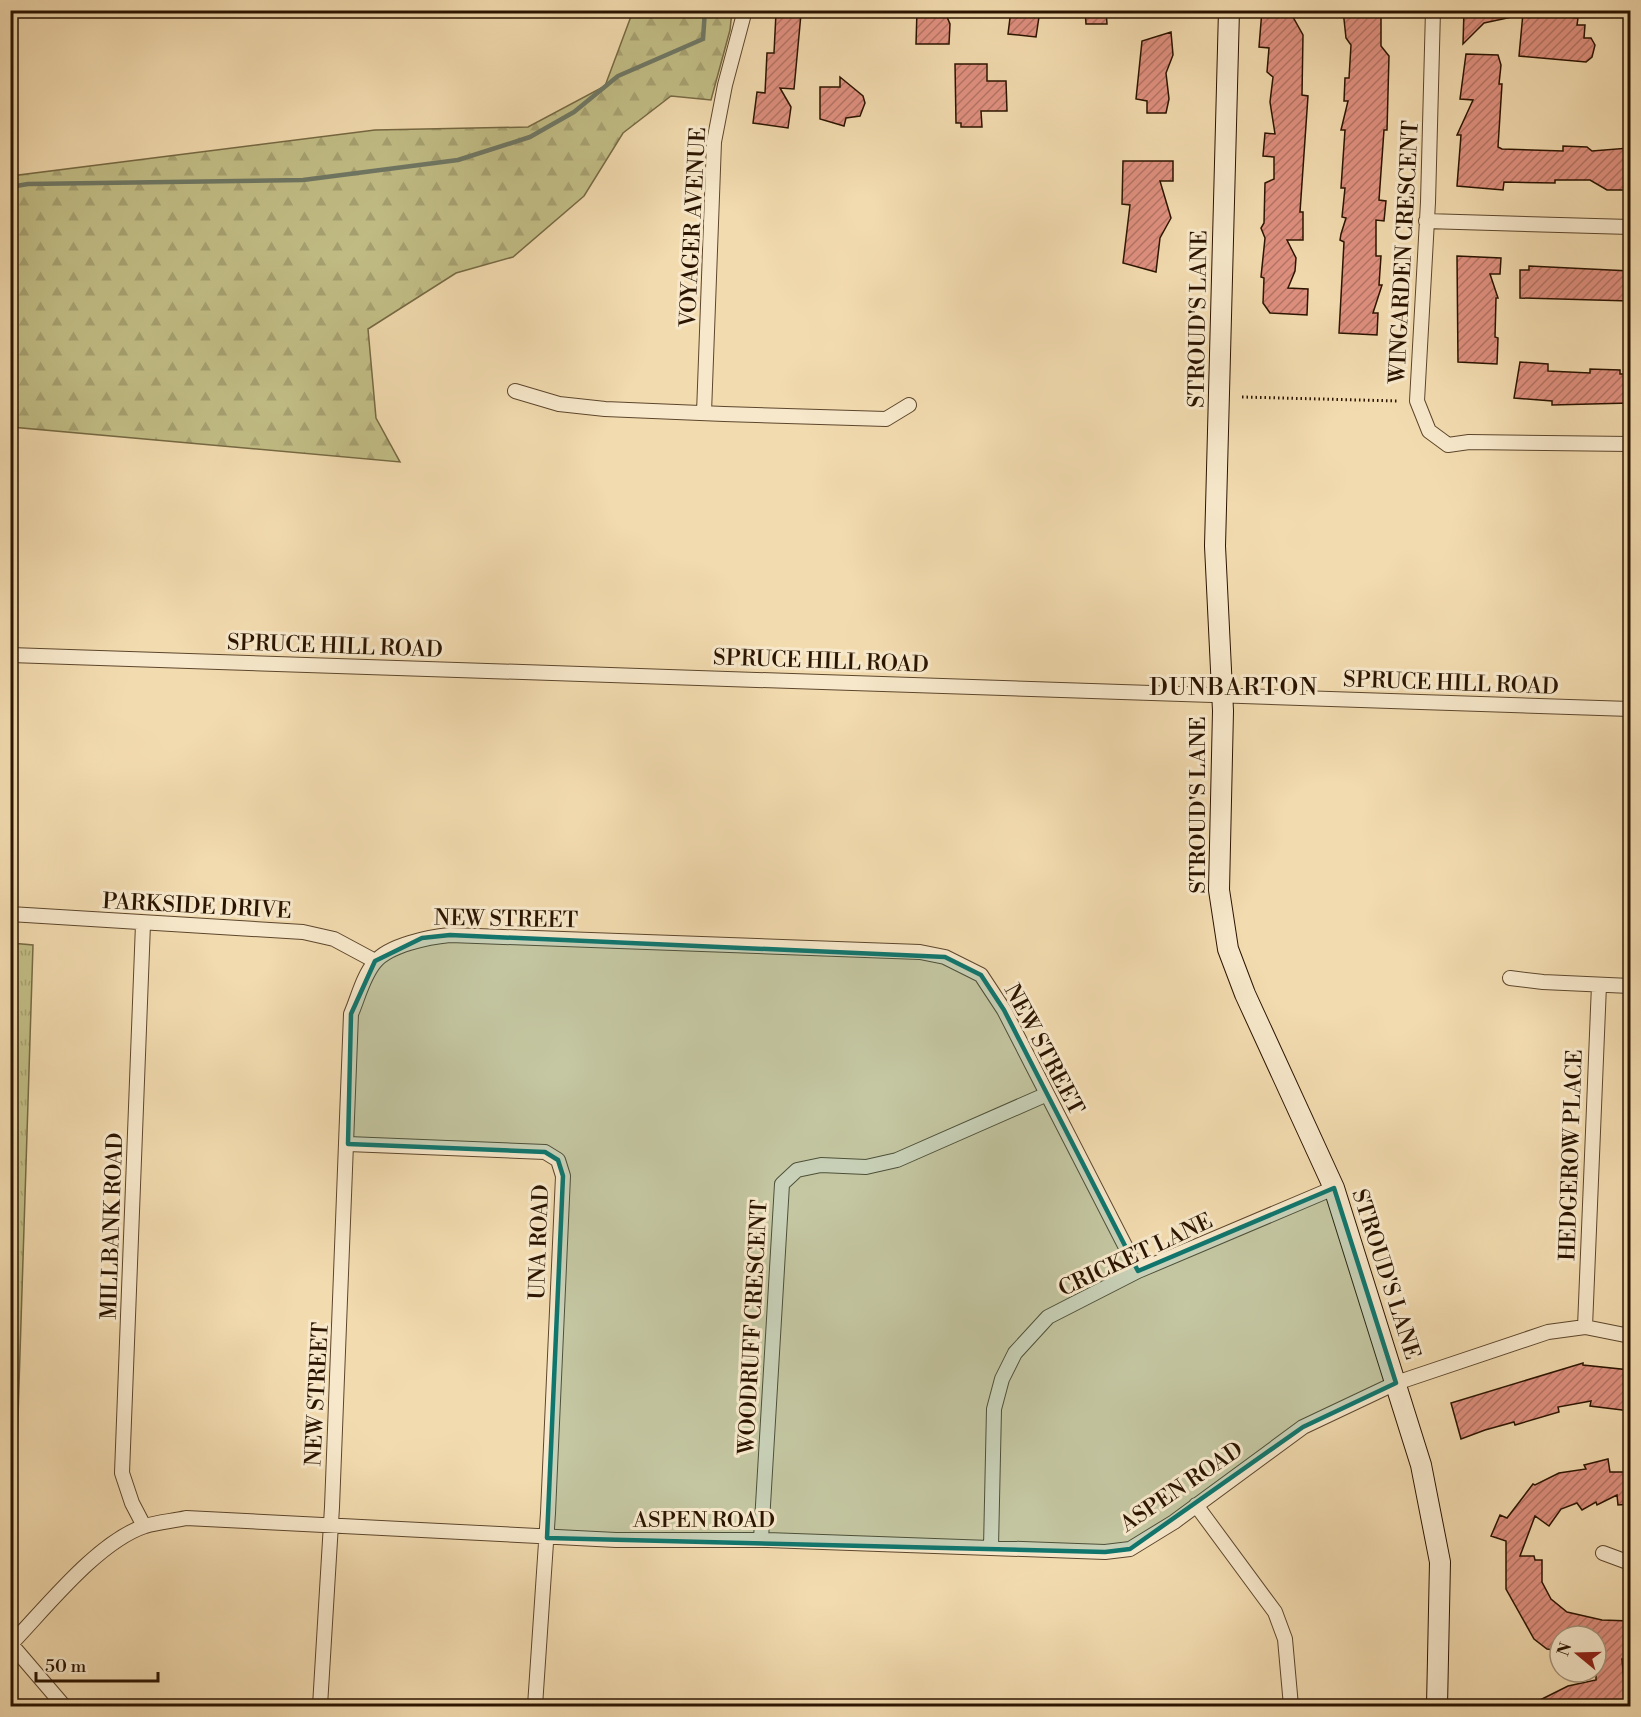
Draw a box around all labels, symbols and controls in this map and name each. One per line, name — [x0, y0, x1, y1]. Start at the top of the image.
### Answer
street label: WINGARDEN CRESCENT — [1384, 120, 1425, 385]
street label: VOYAGER AVENUE — [675, 126, 712, 329]
street label: STROUD'S LANE — [1183, 230, 1214, 408]
street label: SPRUCE HILL ROAD — [227, 629, 443, 664]
street label: SPRUCE HILL ROAD — [713, 644, 929, 679]
street label: SPRUCE HILL ROAD — [1343, 666, 1559, 701]
district label: DUNBARTON — [1149, 673, 1319, 703]
street label: STROUD'S LANE — [1185, 716, 1212, 894]
street label: PARKSIDE DRIVE — [102, 888, 292, 925]
street label: NEW STREET — [434, 905, 578, 934]
street label: NEW STREET — [998, 980, 1089, 1120]
street label: HEDGEROW PLACE — [1554, 1049, 1589, 1261]
street label: MILLBANK ROAD — [96, 1132, 129, 1320]
street label: UNA ROAD — [524, 1184, 555, 1300]
street label: STROUD'S LANE — [1345, 1186, 1426, 1363]
street label: WOODRUFF CRESCENT — [733, 1199, 774, 1456]
street label: CRICKET LANE — [1054, 1208, 1217, 1303]
street label: NEW STREET — [300, 1321, 335, 1467]
street label: ASPEN ROAD — [1115, 1436, 1248, 1539]
street label: ASPEN ROAD — [632, 1507, 775, 1534]
north arrow — [1548, 1624, 1608, 1684]
text: N — [1553, 1640, 1576, 1659]
scale bar — [36, 1645, 158, 1683]
text: 50 m — [45, 1655, 87, 1678]

